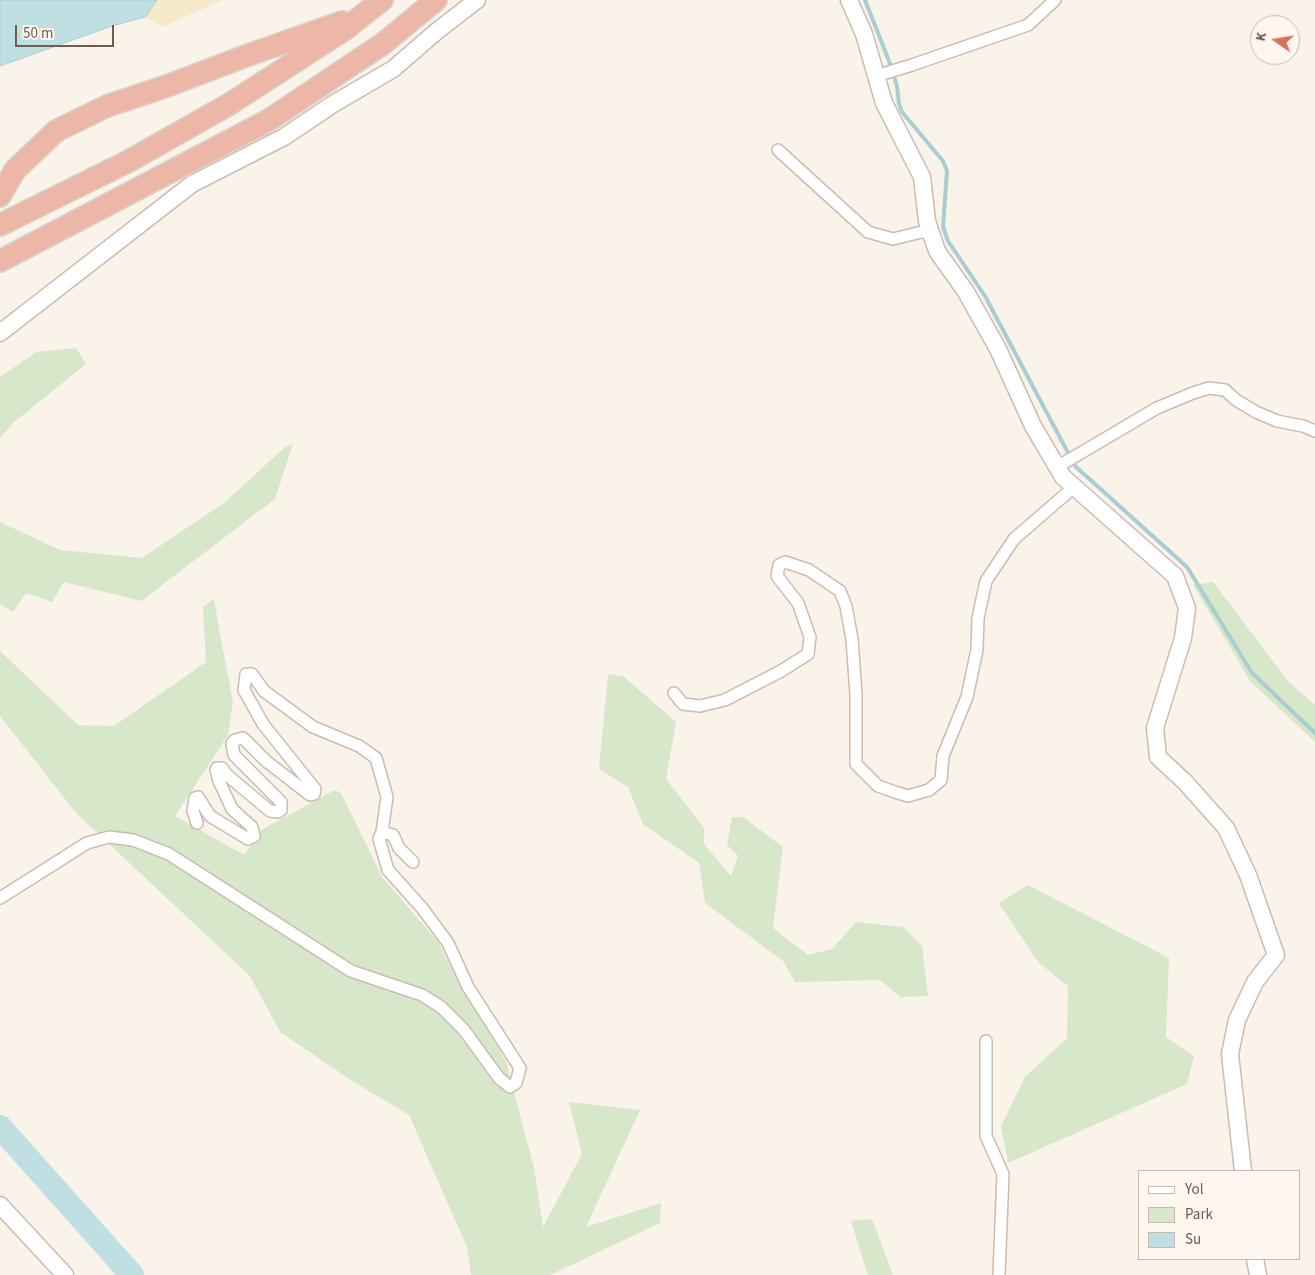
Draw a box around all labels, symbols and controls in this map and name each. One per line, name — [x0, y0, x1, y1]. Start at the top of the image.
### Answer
scale bar — [18, 15, 116, 47]
north arrow — [1250, 15, 1300, 65]
text: 50 m — [23, 23, 53, 44]
text: K — [1251, 30, 1272, 43]
legend — [1138, 1170, 1300, 1260]
text: Yol — [1185, 1179, 1203, 1200]
text: Park — [1185, 1204, 1213, 1225]
text: Su — [1185, 1229, 1201, 1250]

